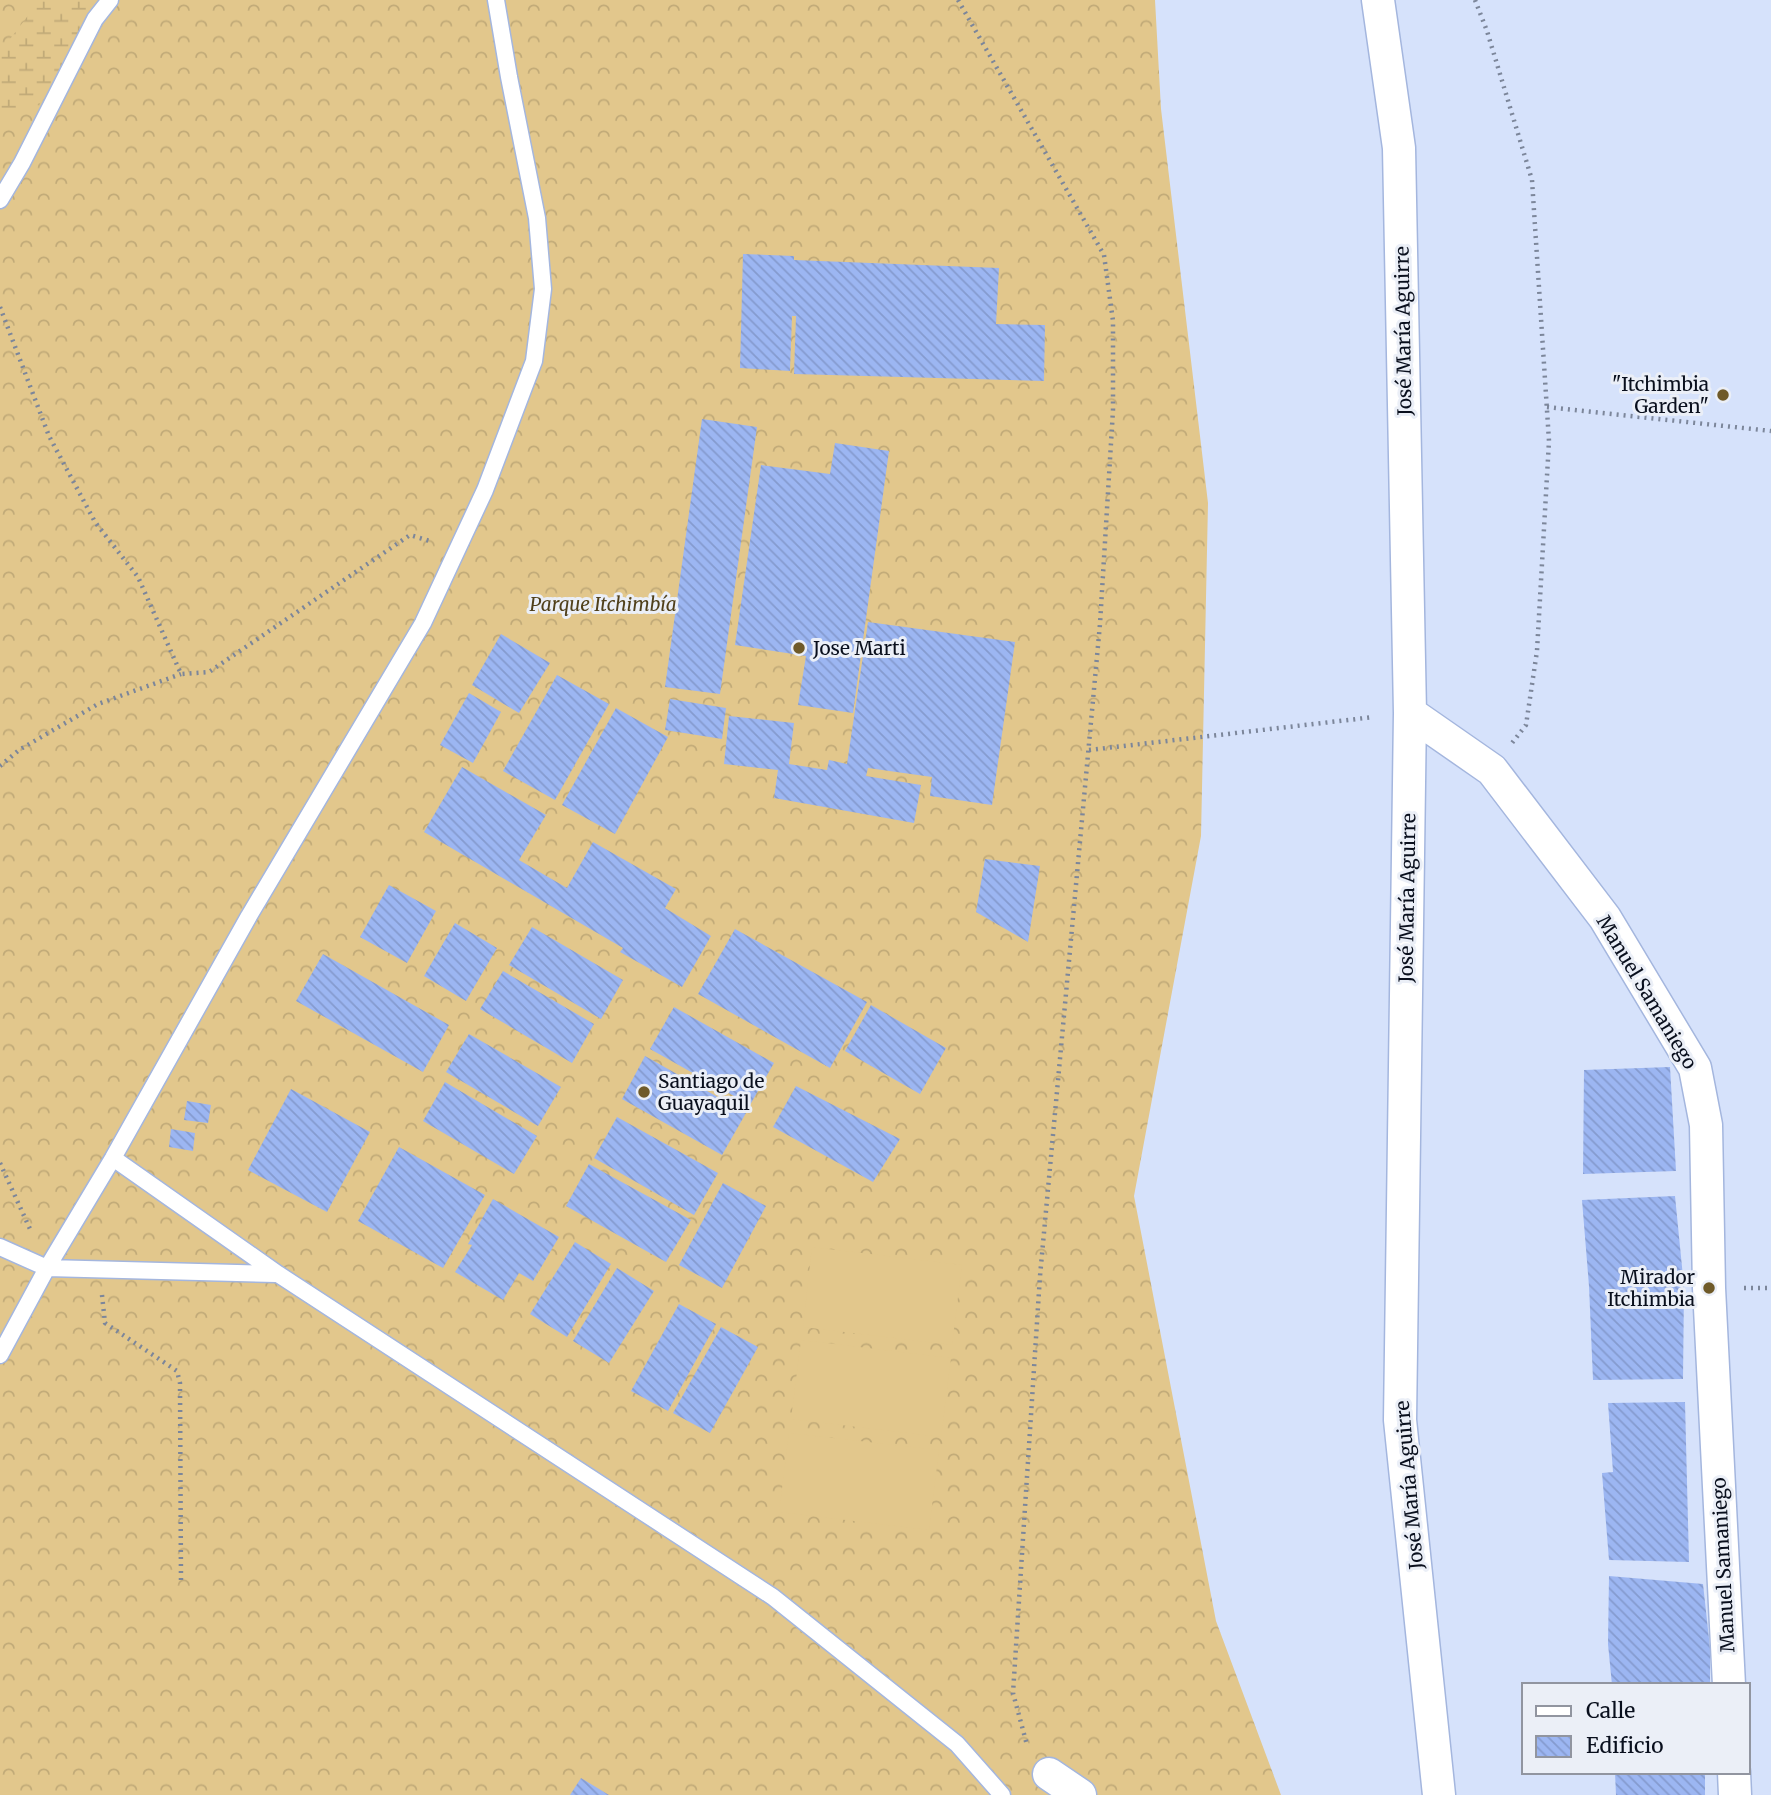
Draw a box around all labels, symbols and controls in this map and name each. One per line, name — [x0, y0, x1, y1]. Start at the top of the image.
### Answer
street label: José María Aguirre — [1390, 246, 1416, 417]
place label: "Itchimbia Garden" — [1612, 372, 1709, 418]
marker: "Itchimbia Garden" — [1715, 387, 1731, 403]
park label: Parque Itchimbía — [529, 592, 677, 616]
place label: Jose Marti — [812, 636, 906, 660]
marker: Jose Marti — [791, 640, 807, 656]
street label: José María Aguirre — [1394, 813, 1420, 984]
street label: Manuel Samaniego — [1592, 911, 1702, 1073]
place label: Santiago de Guayaquil — [658, 1069, 764, 1115]
marker: Santiago de Guayaquil — [636, 1084, 652, 1100]
place label: Mirador Itchimbia — [1607, 1265, 1695, 1311]
marker: Mirador Itchimbia — [1701, 1280, 1717, 1296]
street label: José María Aguirre — [1390, 1400, 1428, 1571]
street label: Manuel Samaniego — [1706, 1477, 1740, 1653]
legend — [1522, 1683, 1750, 1774]
text: Calle — [1586, 1697, 1635, 1724]
text: Edificio — [1586, 1732, 1663, 1759]

